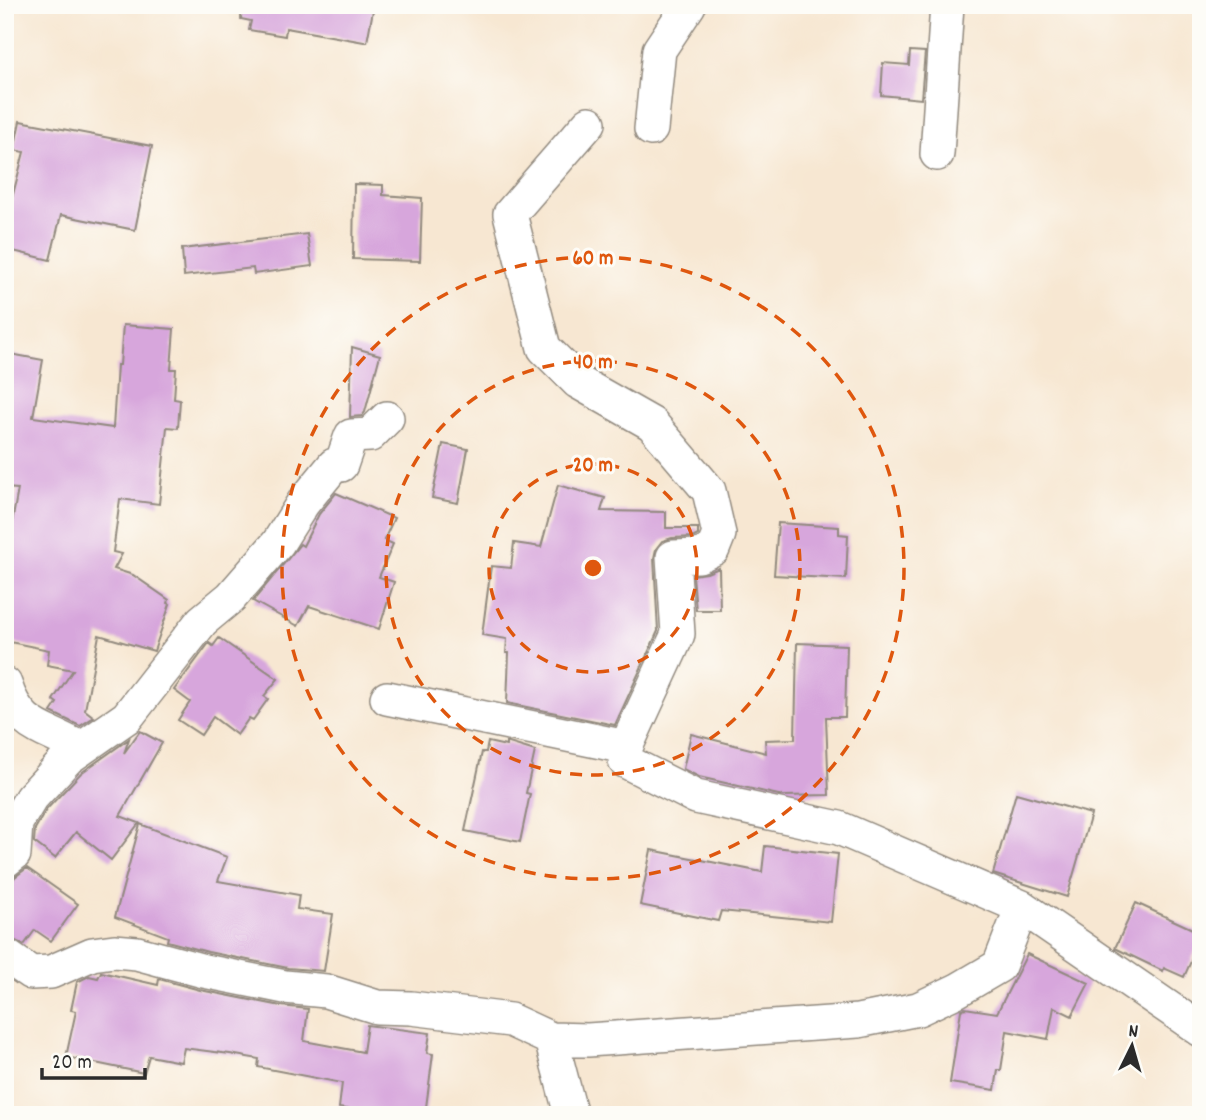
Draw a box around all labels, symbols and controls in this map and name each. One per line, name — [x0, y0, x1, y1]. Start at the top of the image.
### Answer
text: 60 m — [573, 245, 613, 275]
text: 40 m — [573, 349, 613, 379]
text: 20 m — [573, 452, 613, 482]
centre of rings — [581, 556, 605, 580]
north arrow — [1098, 1012, 1168, 1082]
text: N — [1127, 1019, 1139, 1046]
scale bar — [42, 1036, 145, 1080]
text: 20 m — [52, 1049, 92, 1079]

